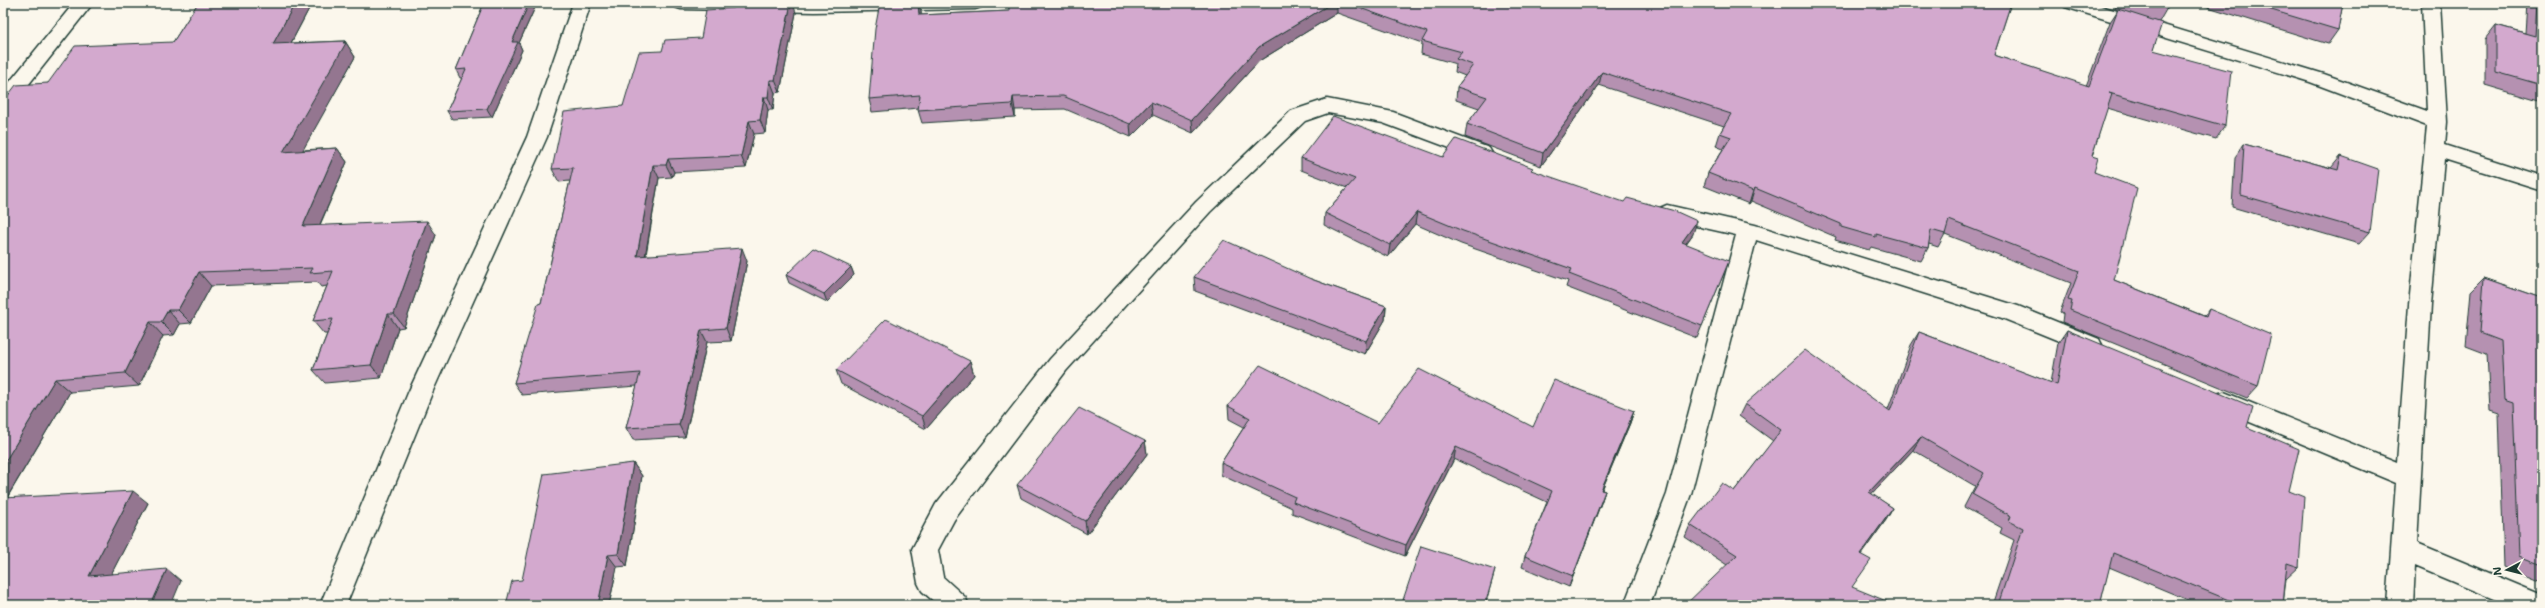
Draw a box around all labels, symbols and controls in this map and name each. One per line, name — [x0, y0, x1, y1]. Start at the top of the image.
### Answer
north arrow — [2487, 550, 2527, 590]
text: N — [2490, 566, 2506, 576]

